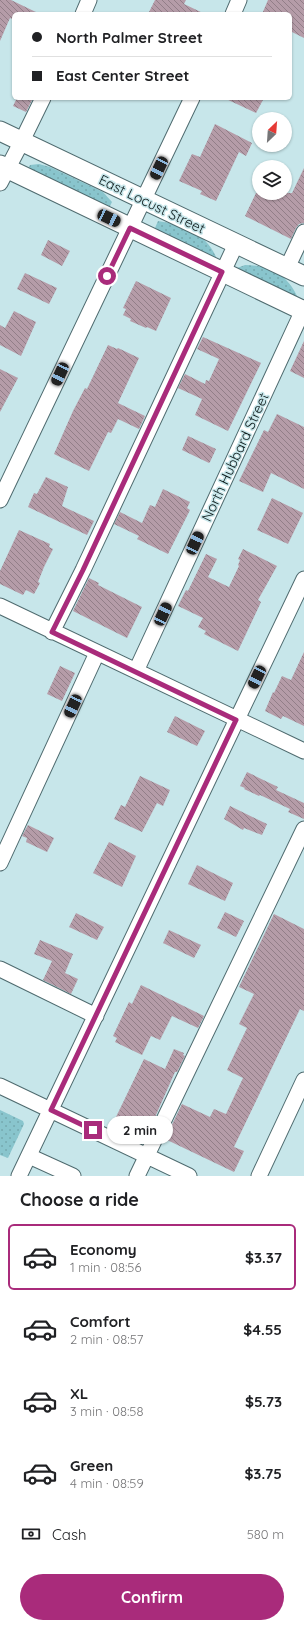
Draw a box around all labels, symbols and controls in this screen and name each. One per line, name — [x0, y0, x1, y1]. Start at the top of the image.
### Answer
text: North Palmer Street — [56, 28, 203, 47]
text: East Center Street — [56, 66, 190, 85]
north arrow — [252, 112, 292, 152]
map controls — [252, 112, 292, 200]
car — [148, 155, 170, 181]
button: layers — [252, 160, 292, 200]
street label: East Locust Street — [96, 170, 208, 238]
car — [96, 207, 122, 229]
route start — [98, 267, 116, 285]
car — [49, 361, 71, 387]
street label: North Hubbard Street — [197, 390, 273, 524]
car — [184, 530, 206, 556]
car — [152, 601, 174, 627]
car — [246, 664, 268, 690]
car — [62, 693, 84, 719]
callout: 2 min — [107, 1116, 173, 1144]
route end — [84, 1121, 102, 1139]
text: 2 min — [123, 1122, 157, 1138]
text: Choose a ride — [20, 1188, 139, 1211]
icon: car — [22, 1239, 58, 1275]
text: Economy — [70, 1240, 137, 1259]
text: $3.37 — [245, 1248, 282, 1267]
text: 1 min · 08:56 — [70, 1259, 141, 1275]
icon: car — [22, 1311, 58, 1347]
text: Comfort — [70, 1312, 131, 1331]
text: $4.55 — [243, 1320, 282, 1339]
text: 2 min · 08:57 — [70, 1331, 143, 1347]
icon: car — [22, 1383, 58, 1419]
text: XL — [70, 1384, 88, 1403]
text: $5.73 — [245, 1392, 282, 1411]
text: 3 min · 08:58 — [70, 1403, 143, 1419]
icon: car — [22, 1455, 58, 1491]
text: Green — [70, 1456, 113, 1475]
text: $3.75 — [244, 1464, 282, 1483]
text: 4 min · 08:59 — [70, 1475, 144, 1491]
icon: cash — [20, 1523, 42, 1545]
text: Cash — [52, 1525, 86, 1544]
text: 580 m — [247, 1526, 284, 1542]
button: Confirm — [20, 1574, 284, 1620]

